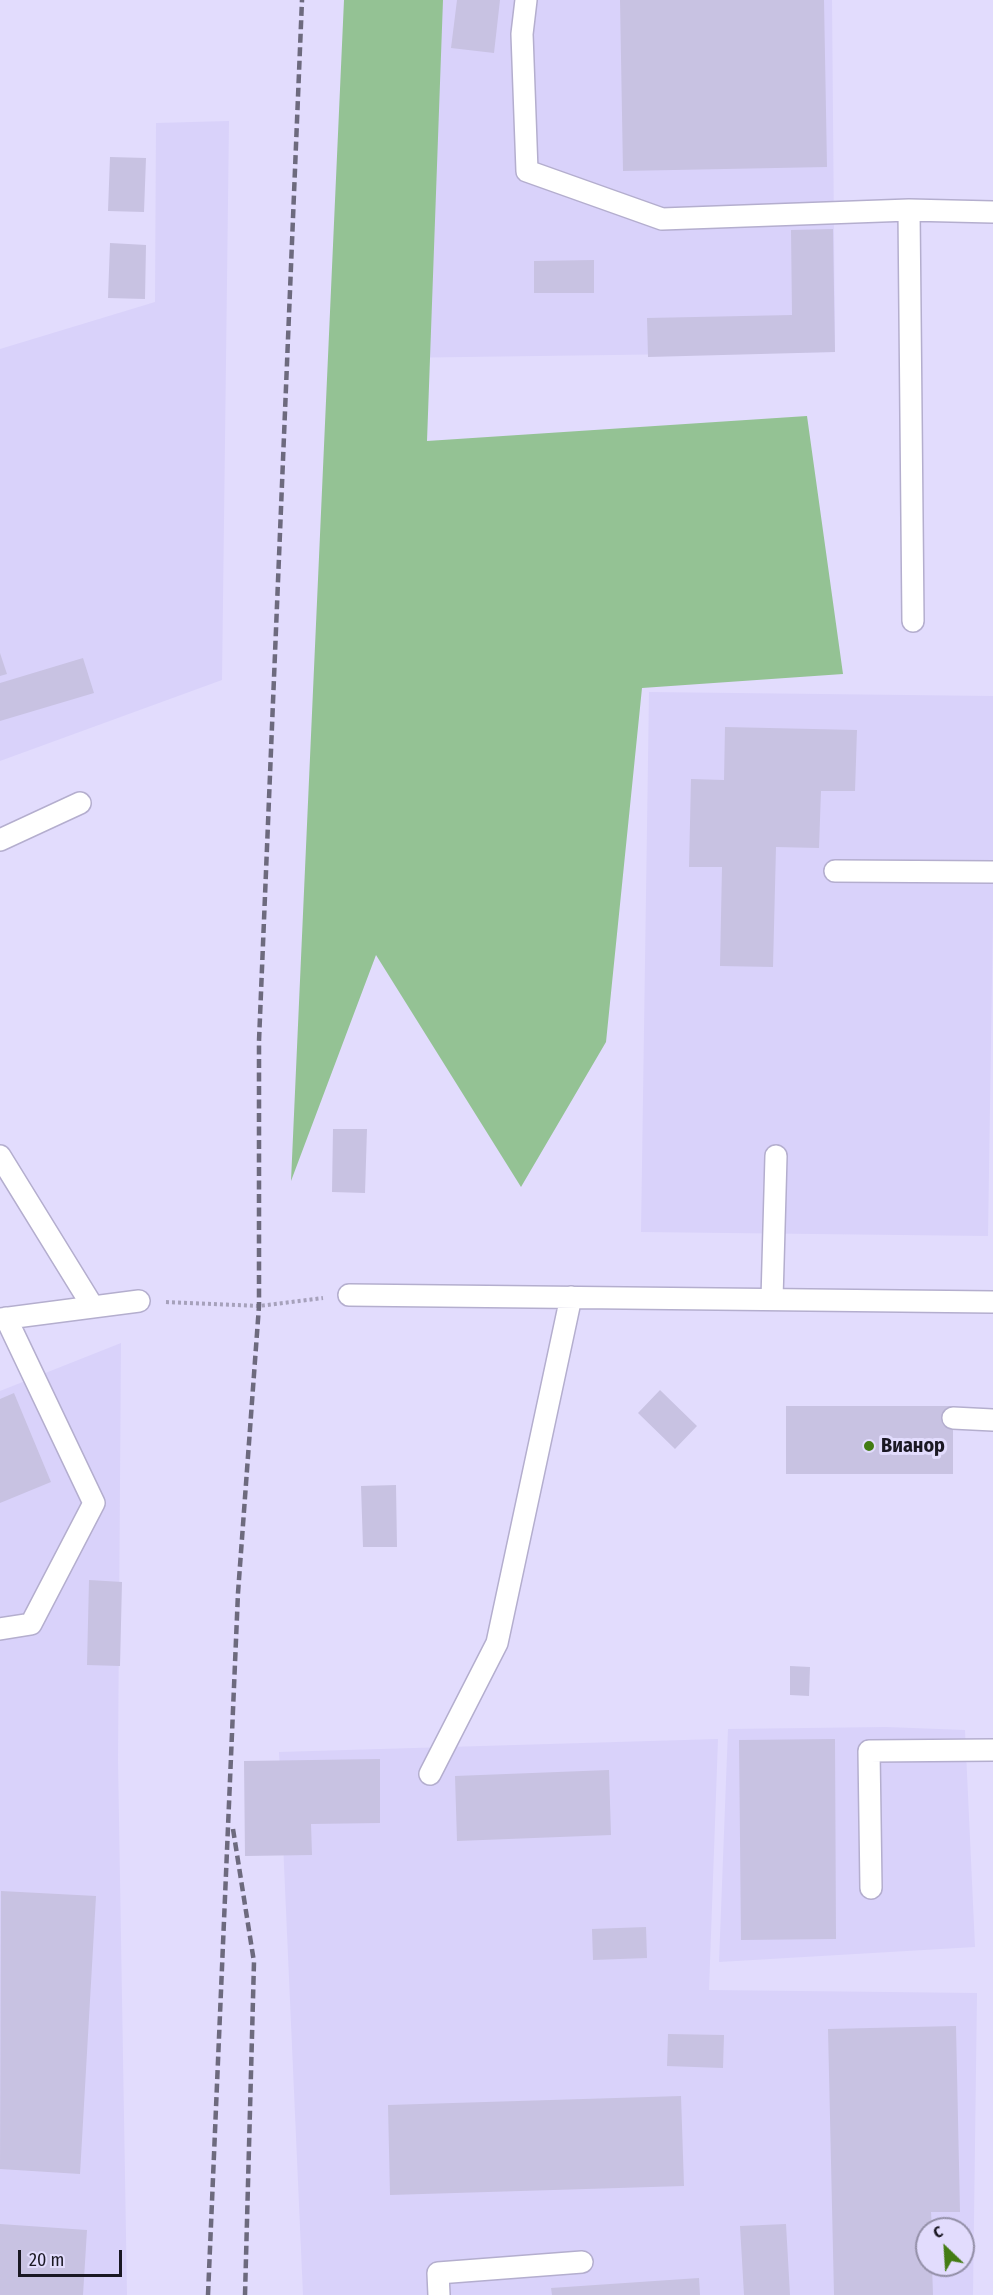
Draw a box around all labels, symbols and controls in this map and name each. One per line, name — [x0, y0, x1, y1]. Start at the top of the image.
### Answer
place label: Вианор — [881, 1434, 945, 1458]
marker: Вианор — [862, 1439, 876, 1453]
north arrow — [915, 2217, 975, 2277]
text: С — [930, 2222, 946, 2242]
scale bar — [21, 2238, 124, 2276]
text: 20 m — [29, 2249, 64, 2271]

